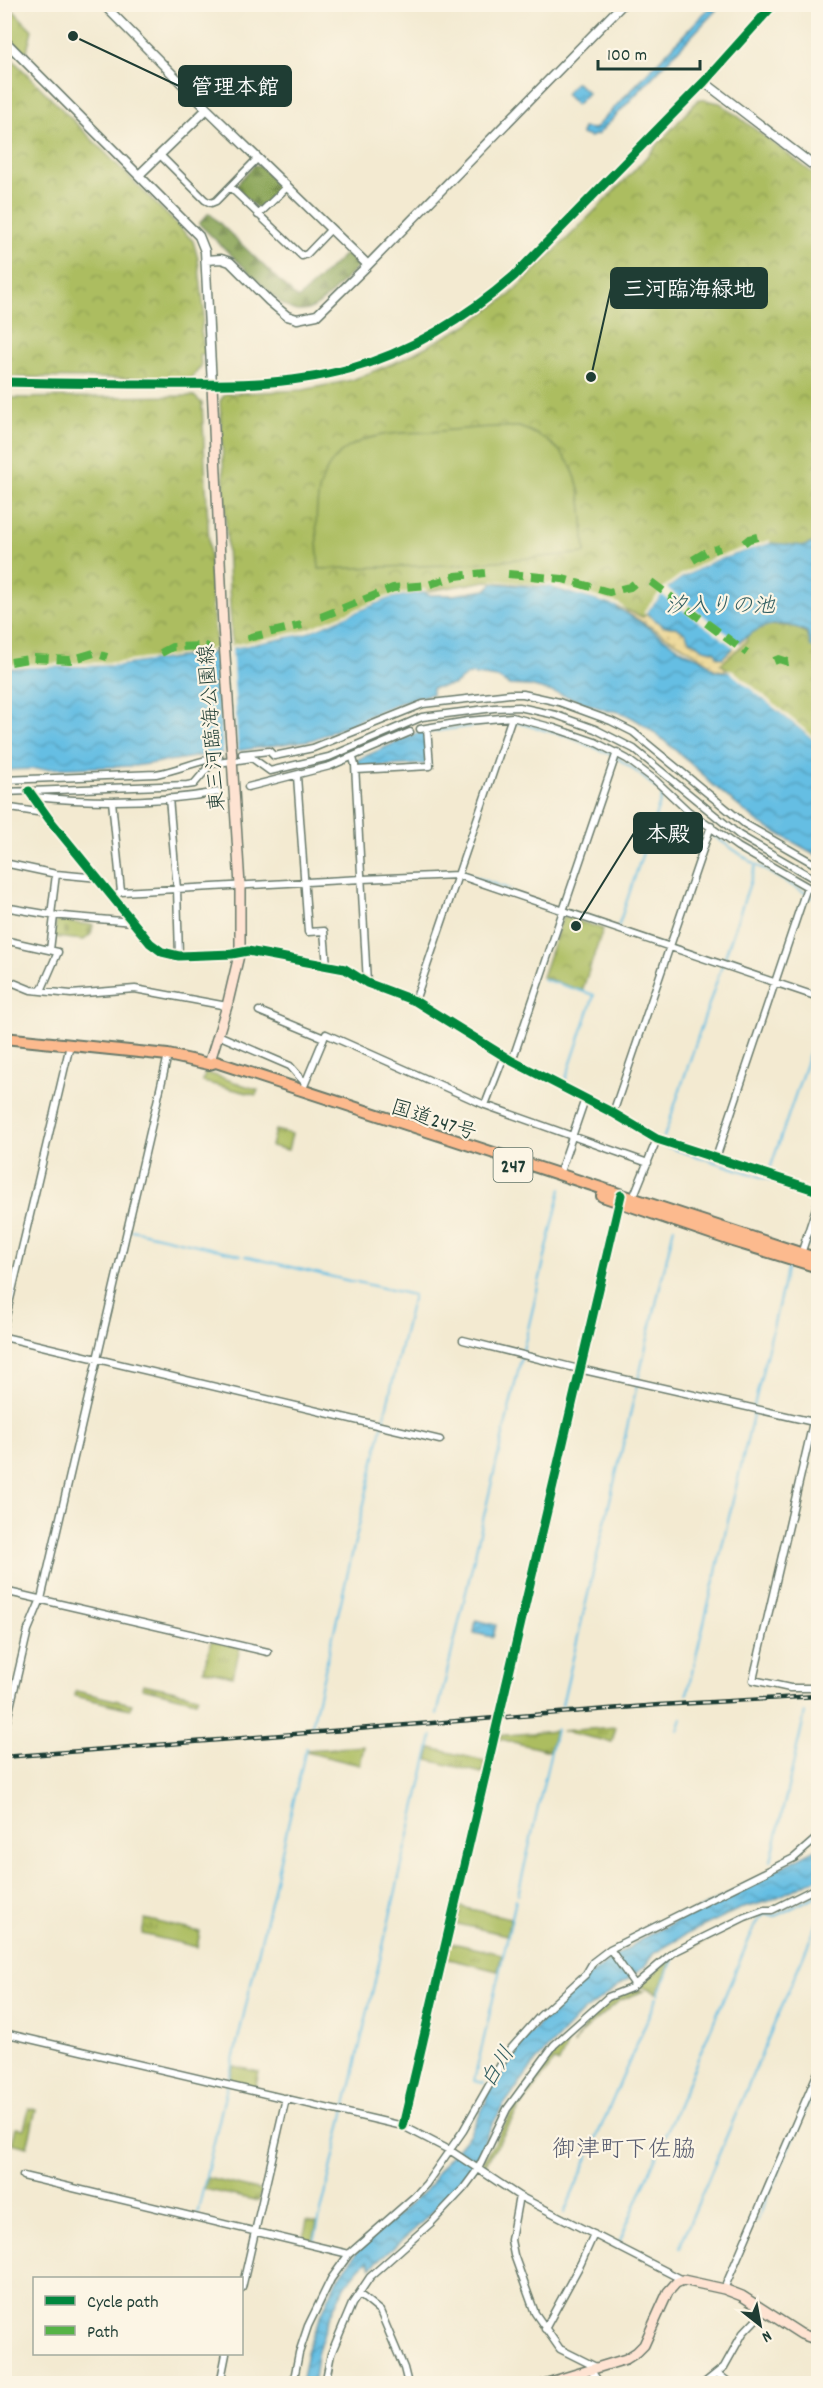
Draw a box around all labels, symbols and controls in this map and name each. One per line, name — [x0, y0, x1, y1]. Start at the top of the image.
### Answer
scale bar — [598, 33, 700, 71]
text: 100 m — [607, 44, 647, 69]
callout: 管理本館 — [179, 66, 291, 106]
text: 管理本館 — [191, 74, 279, 105]
callout: 三河臨海緑地 — [611, 268, 767, 308]
text: 三河臨海緑地 — [623, 276, 755, 307]
water label: 汐入りの池 — [665, 592, 776, 623]
street label: 東三河臨海公園線 — [193, 643, 235, 813]
callout: 本殿 — [634, 813, 702, 853]
text: 本殿 — [646, 821, 690, 852]
street label: 国道247号 — [386, 1094, 480, 1150]
road number: 247 — [494, 1148, 532, 1182]
water label: 白川 — [474, 2041, 524, 2095]
district label: 御津町下佐脇 — [552, 2134, 696, 2168]
legend — [33, 2277, 243, 2355]
text: Cycle path — [87, 2291, 158, 2316]
north arrow — [730, 2295, 790, 2355]
text: Path — [87, 2321, 119, 2346]
text: N — [757, 2324, 776, 2348]

